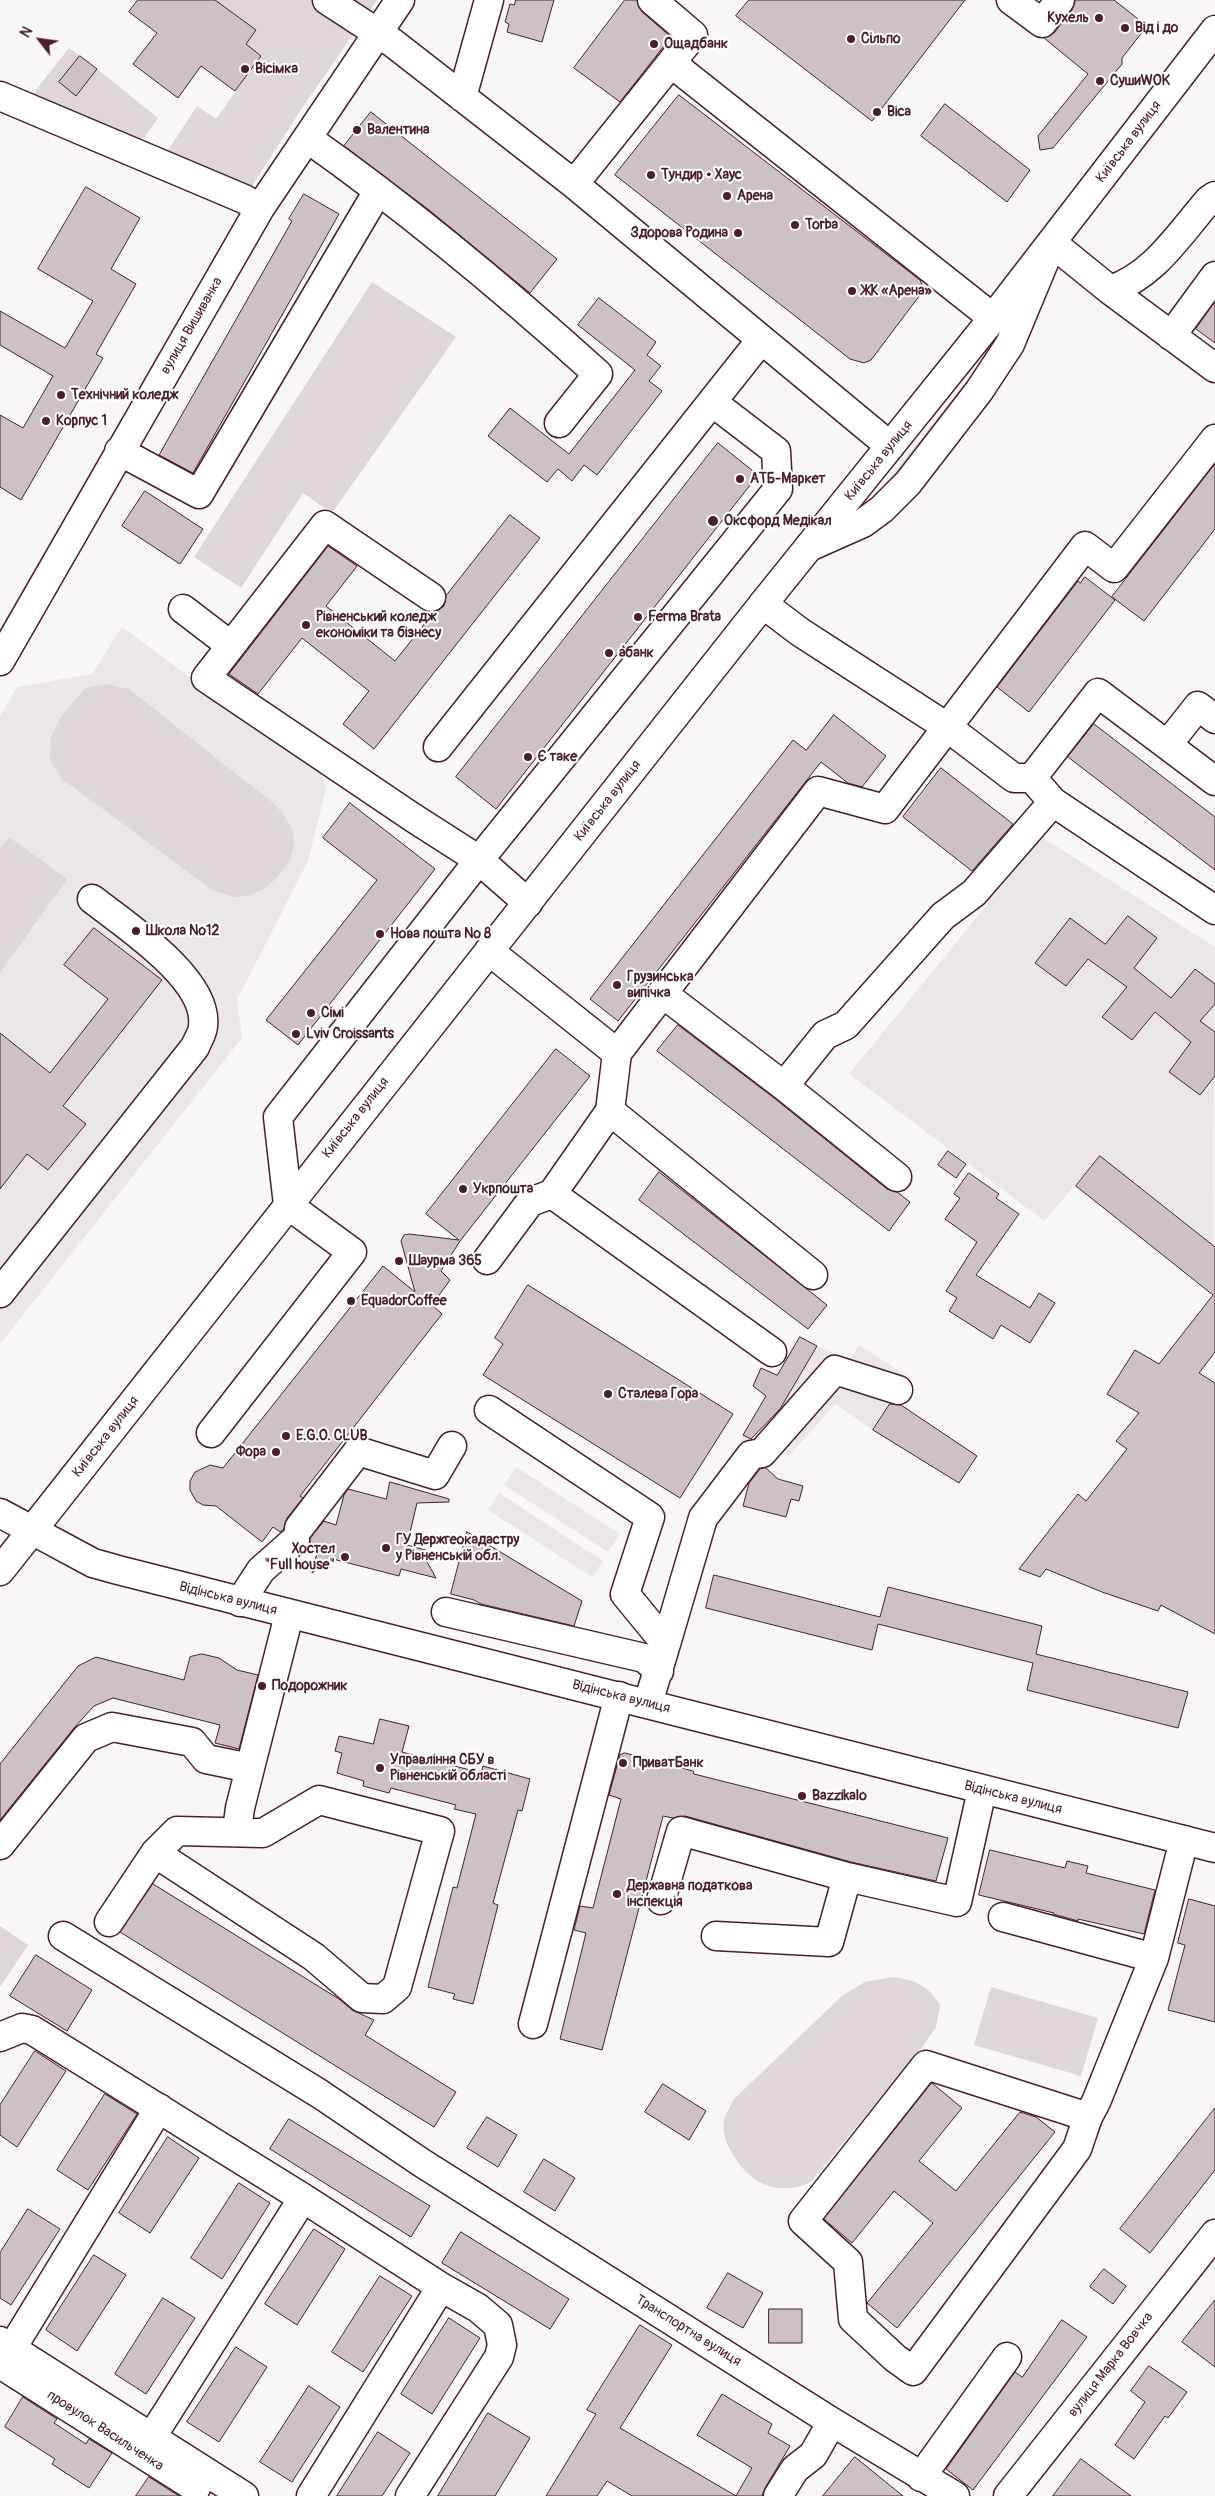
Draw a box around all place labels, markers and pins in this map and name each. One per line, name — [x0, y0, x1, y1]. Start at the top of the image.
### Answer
place label: Кухель — [1047, 10, 1089, 26]
marker: Кухель — [1093, 12, 1105, 24]
place label: Від і до — [1135, 20, 1178, 36]
marker: Від і до — [1119, 22, 1131, 34]
place label: Сільпо — [861, 31, 901, 47]
marker: Сільпо — [845, 33, 857, 45]
place label: Ощадбанк — [664, 36, 728, 52]
marker: Ощадбанк — [648, 38, 660, 50]
place label: Вiсiмка — [255, 61, 298, 77]
marker: Вiсiмка — [239, 63, 251, 75]
place label: СушиWOK — [1110, 73, 1170, 89]
marker: СушиWOK — [1094, 75, 1106, 87]
place label: Віса — [887, 104, 911, 120]
marker: Віса — [871, 106, 883, 118]
place label: Валентина — [367, 122, 429, 138]
marker: Валентина — [351, 124, 363, 136]
place label: Тундир • Хаус — [661, 167, 742, 183]
marker: Тундир • Хаус — [645, 169, 657, 181]
place label: Арена — [737, 188, 773, 204]
marker: Арена — [721, 190, 733, 202]
place label: Torba — [805, 217, 838, 233]
marker: Torba — [789, 219, 801, 231]
place label: Здорова Родина — [631, 225, 728, 241]
marker: Здорова Родина — [732, 227, 744, 239]
place label: ЖК «Арена» — [862, 283, 932, 299]
marker: ЖК «Арена» — [846, 285, 858, 297]
place label: Технічний коледж — [71, 387, 179, 403]
marker: Технічний коледж — [55, 389, 67, 401]
place label: Корпус 1 — [56, 413, 107, 429]
marker: Корпус 1 — [40, 415, 52, 427]
place label: АТБ-Маркет — [750, 471, 826, 487]
marker: АТБ-Маркет — [734, 473, 746, 485]
place label: Оксфорд Медікал — [724, 513, 832, 529]
marker: Оксфорд Медікал — [706, 514, 720, 528]
place label: Рівненський коледж економіки та бізнесу — [316, 609, 441, 642]
place label: Ferma Brata — [648, 609, 721, 625]
marker: Ferma Brata — [632, 611, 644, 623]
marker: Рівненський коледж економіки та бізнесу — [300, 619, 312, 631]
place label: а̀банк — [619, 645, 654, 661]
marker: а̀банк — [603, 647, 615, 659]
place label: Є таке — [538, 749, 577, 765]
marker: Є таке — [522, 751, 534, 763]
place label: Школа №12 — [146, 923, 219, 939]
marker: Школа №12 — [130, 925, 142, 937]
place label: Нова пошта № 8 — [390, 926, 491, 942]
marker: Нова пошта № 8 — [374, 928, 386, 940]
place label: Грузинська випічка — [627, 969, 694, 1002]
marker: Грузинська випічка — [611, 979, 623, 991]
place label: Сімі — [321, 1005, 344, 1021]
marker: Сімі — [305, 1007, 317, 1019]
place label: Lviv Croissants — [306, 1026, 394, 1042]
marker: Lviv Croissants — [290, 1028, 302, 1040]
place label: Укрпошта — [473, 1181, 533, 1197]
marker: Укрпошта — [457, 1183, 469, 1195]
place label: Шаурма 365 — [409, 1253, 482, 1269]
marker: Шаурма 365 — [393, 1255, 405, 1267]
place label: EquadorCoffee — [361, 1293, 447, 1309]
marker: EquadorCoffee — [345, 1295, 357, 1307]
place label: Сталева Гора — [618, 1386, 698, 1402]
marker: Сталева Гора — [602, 1388, 614, 1400]
place label: E.G.O. CLUB — [296, 1428, 367, 1444]
marker: E.G.O. CLUB — [280, 1430, 292, 1442]
place label: Фора — [236, 1444, 266, 1460]
marker: Фора — [270, 1446, 282, 1458]
place label: ГУ Держгеокадастру у Рівненській обл. — [396, 1532, 519, 1564]
place label: Хостел "Full house" — [264, 1541, 335, 1574]
marker: ГУ Держгеокадастру у Рівненській обл. — [380, 1542, 392, 1554]
marker: Хостел "Full house" — [339, 1551, 351, 1563]
place label: Подорожник — [272, 1678, 347, 1694]
marker: Подорожник — [256, 1680, 268, 1692]
place label: Управління СБУ в Рівненській області — [390, 1752, 506, 1784]
place label: ПриватБанк — [633, 1755, 704, 1771]
marker: ПриватБанк — [617, 1757, 629, 1769]
marker: Управління СБУ в Рівненській області — [374, 1762, 386, 1774]
place label: Bazzikalo — [812, 1788, 867, 1804]
marker: Bazzikalo — [796, 1790, 808, 1802]
place label: Державна податкова інспекція — [627, 1878, 753, 1910]
marker: Державна податкова інспекція — [611, 1888, 623, 1900]

